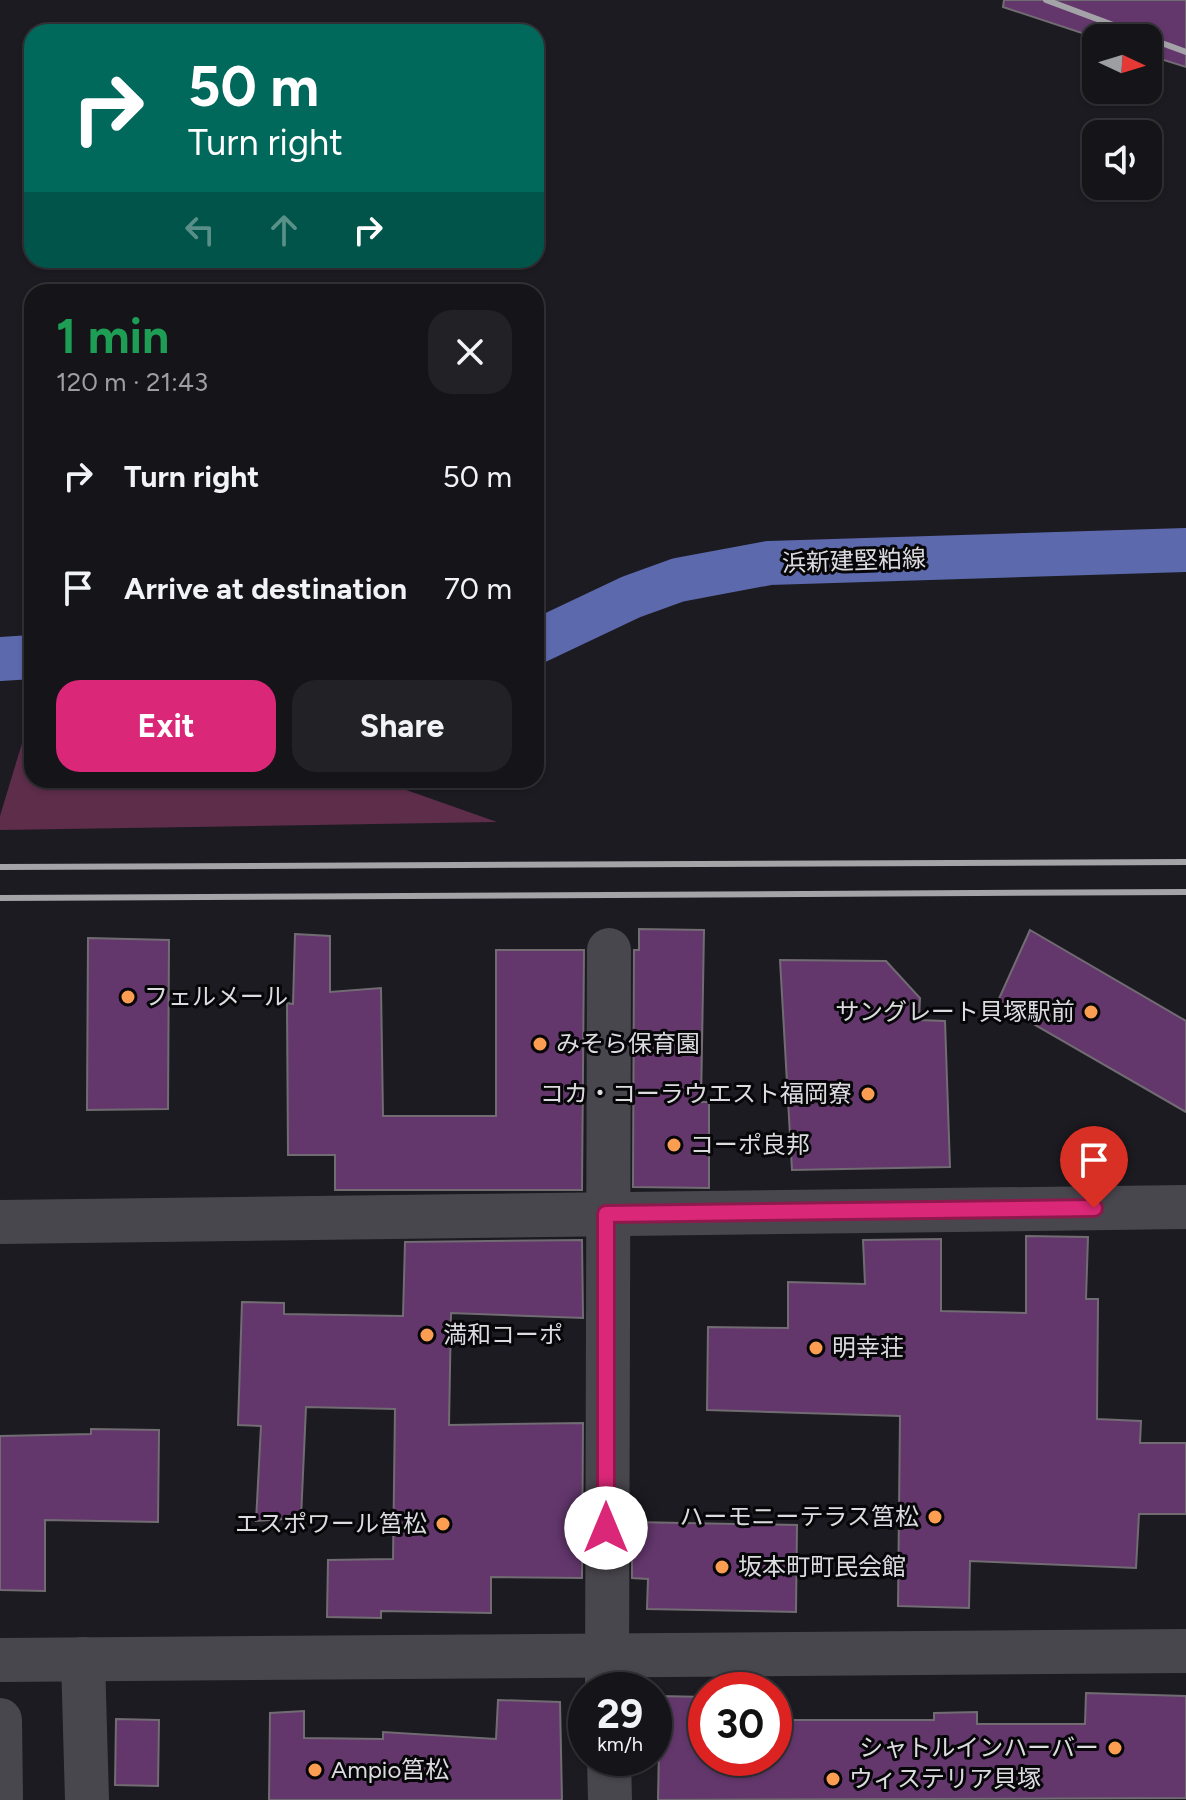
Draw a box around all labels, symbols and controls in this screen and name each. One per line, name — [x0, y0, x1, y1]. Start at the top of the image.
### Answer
north arrow — [1082, 24, 1162, 104]
map controls — [1082, 24, 1162, 200]
text: 50 m — [188, 53, 319, 120]
icon: right — [56, 56, 160, 160]
button: sound — [1082, 120, 1162, 200]
text: Turn right — [188, 121, 343, 164]
icon: left — [178, 208, 222, 252]
icon: ahead — [262, 208, 306, 252]
icon: right — [346, 208, 390, 252]
text: 1 min — [56, 307, 169, 365]
button: close — [428, 310, 512, 394]
text: 120 m · 21:43 — [56, 366, 208, 398]
icon: right — [56, 454, 100, 498]
text: Turn right — [124, 458, 259, 495]
text: 50 m — [443, 458, 512, 495]
street label: 浜新建堅粕線 — [782, 543, 926, 578]
icon: arrive — [56, 566, 100, 610]
text: Arrive at destination — [124, 570, 407, 607]
text: 70 m — [444, 570, 512, 607]
button: Exit — [56, 680, 276, 772]
button: Share — [292, 680, 512, 772]
place label: フェルメール — [144, 982, 288, 1011]
marker: フェルメール — [119, 988, 137, 1006]
place label: サングレート貝塚駅前 — [835, 997, 1075, 1026]
marker: サングレート貝塚駅前 — [1082, 1003, 1100, 1021]
place label: みそら保育園 — [556, 1029, 700, 1058]
marker: みそら保育園 — [531, 1035, 549, 1053]
place label: コカ・コーラウエスト福岡寮 — [540, 1079, 852, 1108]
marker: コカ・コーラウエスト福岡寮 — [859, 1085, 877, 1103]
pin — [1060, 1126, 1128, 1208]
place label: コーポ良邦 — [690, 1130, 810, 1159]
marker: コーポ良邦 — [665, 1136, 683, 1154]
icon: arrive — [1072, 1138, 1116, 1182]
place label: 満和コーポ — [443, 1320, 563, 1349]
marker: 満和コーポ — [418, 1326, 436, 1344]
place label: 明幸荘 — [832, 1333, 904, 1362]
marker: 明幸荘 — [807, 1339, 825, 1357]
position arrow — [564, 1486, 648, 1570]
place label: ハーモニーテラス筥松 — [679, 1502, 919, 1531]
marker: ハーモニーテラス筥松 — [926, 1508, 944, 1526]
place label: エスポワール筥松 — [235, 1509, 427, 1538]
marker: エスポワール筥松 — [434, 1515, 452, 1533]
place label: 坂本町町民会館 — [738, 1552, 906, 1581]
marker: 坂本町町民会館 — [713, 1558, 731, 1576]
speed limit sign: 30 — [688, 1672, 792, 1776]
text: 29 — [597, 1690, 643, 1738]
text: km/h — [597, 1732, 643, 1756]
place label: シャトルインハーバー — [859, 1733, 1099, 1762]
marker: シャトルインハーバー — [1106, 1739, 1124, 1757]
place label: Ampio筥松 — [331, 1755, 449, 1784]
marker: Ampio筥松 — [306, 1761, 324, 1779]
place label: ウィステリア貝塚 — [849, 1764, 1041, 1793]
marker: ウィステリア貝塚 — [824, 1770, 842, 1788]

